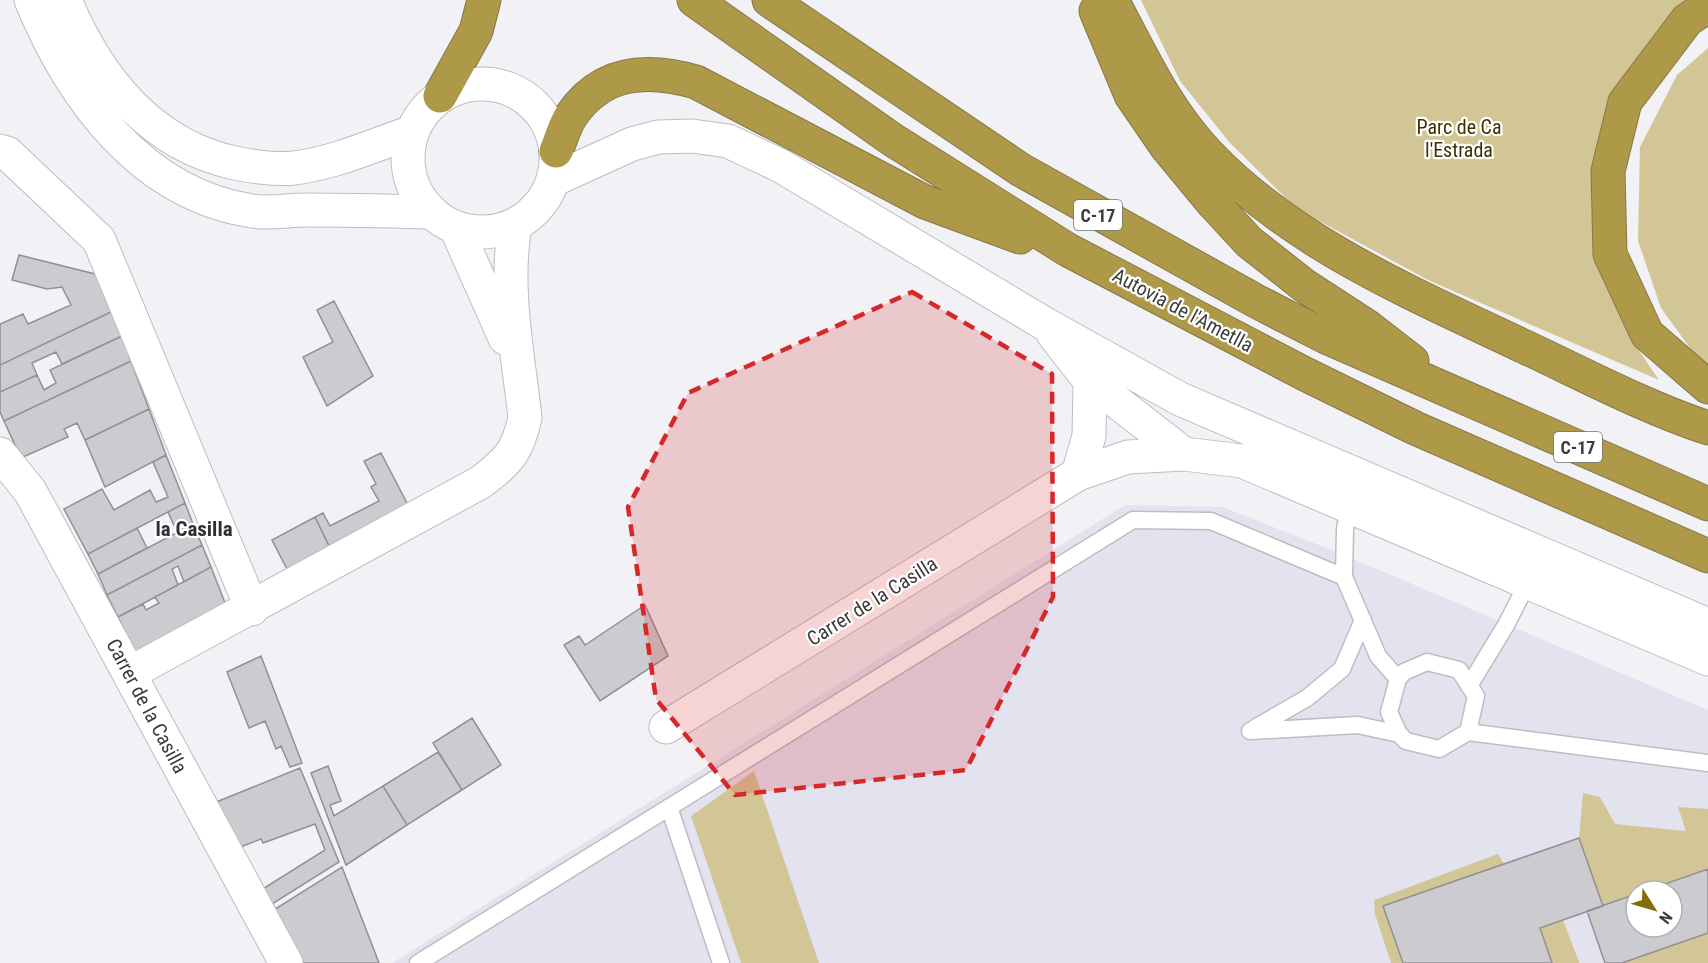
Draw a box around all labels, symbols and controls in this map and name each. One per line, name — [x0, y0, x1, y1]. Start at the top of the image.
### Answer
park label: Parc de Ca l'Estrada — [1416, 115, 1502, 162]
road number: C-17 — [1074, 200, 1122, 230]
street label: Autovia de l'Ametlla — [1109, 263, 1257, 357]
road number: C-17 — [1554, 432, 1602, 462]
district label: la Casilla — [155, 517, 233, 541]
street label: Carrer de la Casilla — [802, 551, 942, 651]
street label: Carrer de la Casilla — [101, 635, 193, 777]
north arrow — [1624, 879, 1684, 939]
text: N — [1655, 908, 1676, 927]

